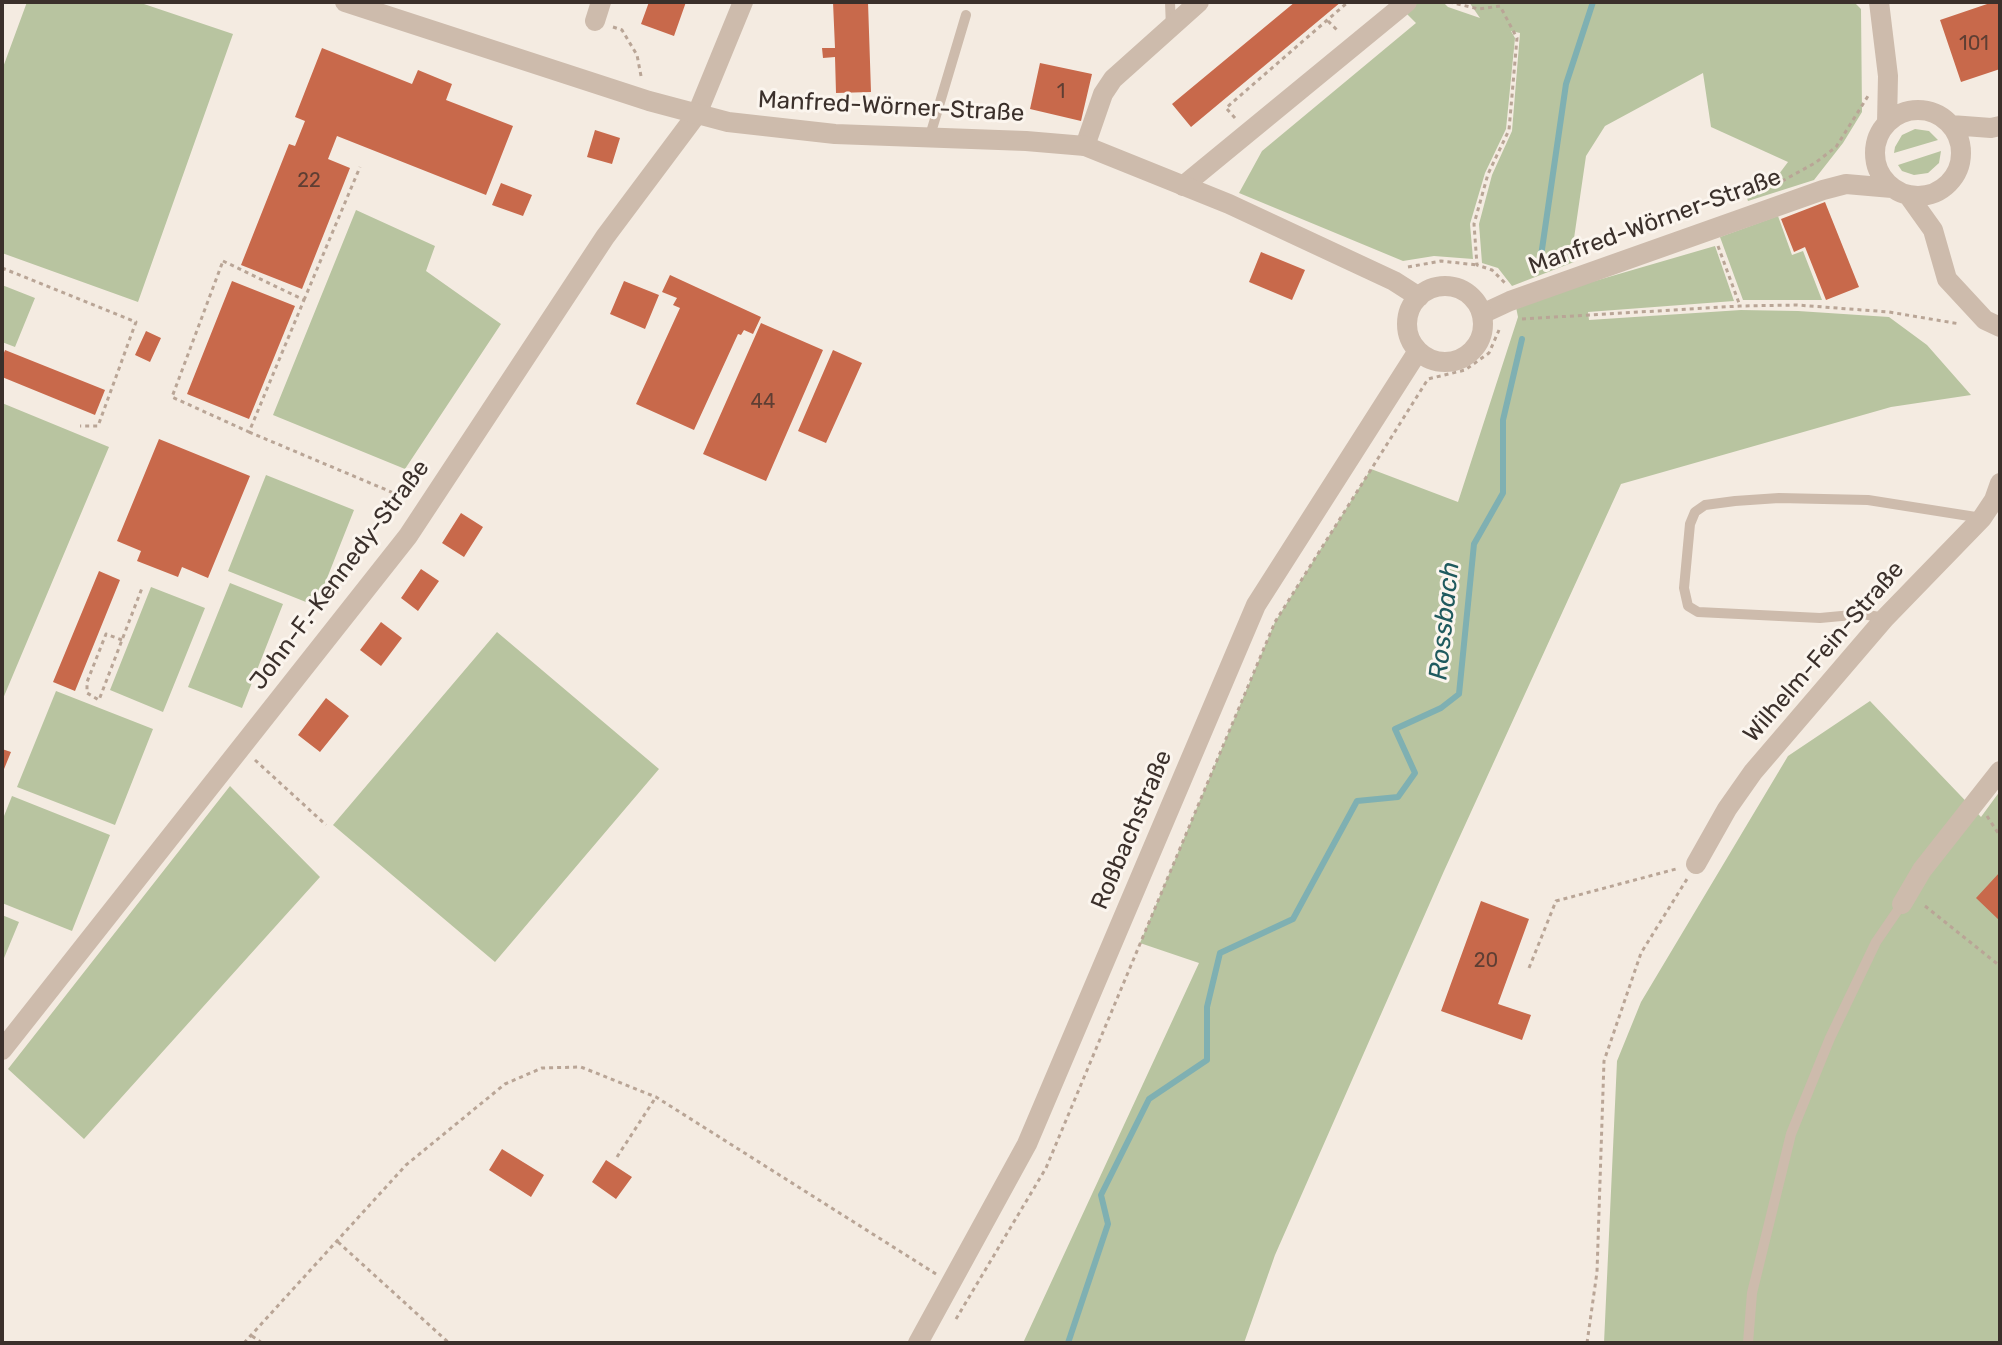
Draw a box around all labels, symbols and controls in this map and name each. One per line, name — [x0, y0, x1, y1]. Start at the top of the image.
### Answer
house number: 101 — [1959, 32, 1989, 56]
house number: 1 — [1057, 80, 1065, 104]
street label: Manfred-Wörner-Straße — [757, 86, 1025, 128]
street label: Manfred-Wörner-Straße — [1525, 163, 1785, 281]
house number: 22 — [297, 169, 321, 193]
house number: 44 — [751, 390, 775, 414]
street label: John-F.-Kennedy-Straße — [244, 454, 436, 696]
street label: Wilhelm-Fein-Straße — [1738, 556, 1910, 748]
water label: Rossbach — [1423, 560, 1467, 682]
street label: Roßbachstraße — [1085, 746, 1179, 914]
house number: 20 — [1474, 949, 1498, 973]

